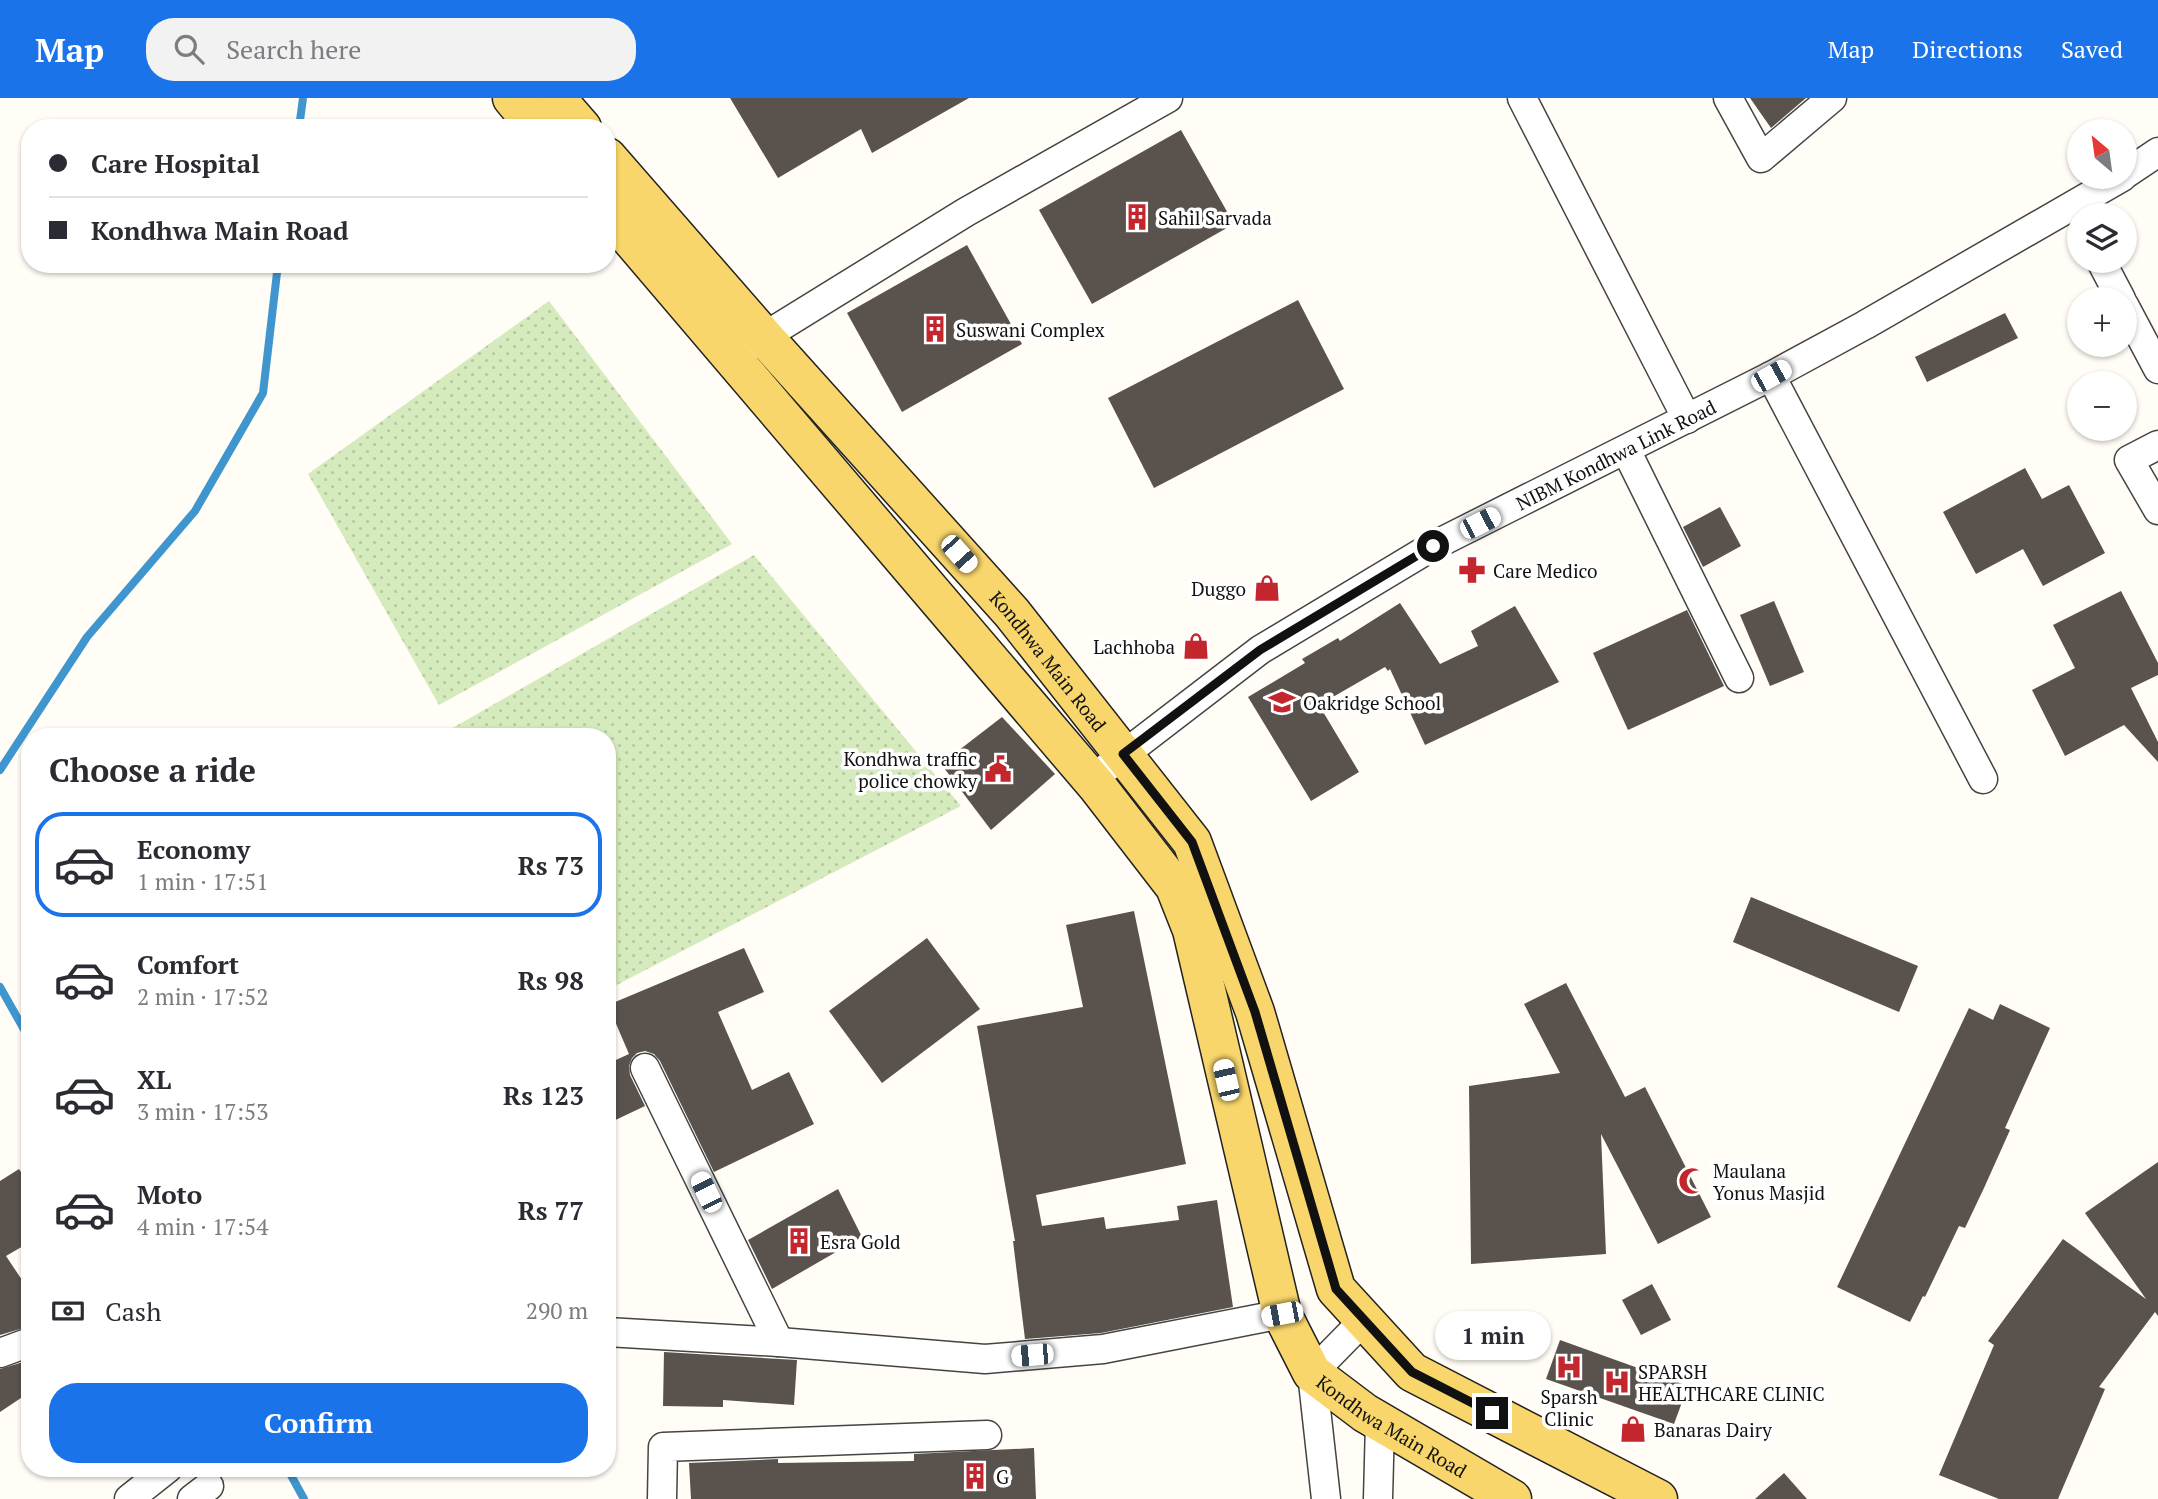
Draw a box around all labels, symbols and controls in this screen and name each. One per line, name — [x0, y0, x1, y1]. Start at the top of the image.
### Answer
search box — [146, 18, 636, 81]
text: Map — [35, 28, 104, 71]
icon: search — [170, 30, 208, 68]
text: Search here — [226, 32, 361, 66]
text: Map — [1828, 33, 1874, 65]
text: Directions — [1912, 33, 2023, 65]
text: Saved — [2061, 33, 2123, 65]
north arrow — [2067, 119, 2137, 189]
map controls — [2067, 119, 2137, 441]
text: Care Hospital — [91, 146, 260, 180]
building icon: Sahil Sarvada — [1122, 202, 1152, 232]
button: layers — [2067, 203, 2137, 273]
place label: Sahil Sarvada — [1158, 205, 1272, 230]
text: Kondhwa Main Road — [91, 213, 349, 247]
button: + — [2067, 287, 2137, 357]
building icon: Suswani Complex — [920, 314, 950, 344]
place label: Suswani Complex — [956, 317, 1105, 342]
car — [1748, 357, 1795, 395]
button: − — [2067, 371, 2137, 441]
street label: NIBM Kondhwa Link Road — [1511, 393, 1720, 515]
car — [1457, 504, 1504, 542]
route start — [1417, 530, 1449, 562]
car — [938, 531, 981, 577]
pharmacy icon: Care Medico — [1457, 555, 1487, 585]
place label: Care Medico — [1493, 558, 1598, 583]
shop icon: Duggo — [1252, 573, 1282, 603]
place label: Duggo — [1191, 576, 1246, 601]
street label: Kondhwa Main Road — [985, 585, 1113, 736]
shop icon: Lachhoba — [1181, 631, 1211, 661]
place label: Lachhoba — [1093, 634, 1175, 659]
school or university icon: Oakridge School — [1267, 687, 1297, 717]
place label: Oakridge School — [1303, 690, 1441, 715]
place label: Kondhwa traffic police chowky — [843, 746, 977, 793]
text: Choose a ride — [49, 749, 256, 791]
public building icon: Kondhwa traffic police chowky — [983, 754, 1013, 784]
text: Economy — [137, 832, 250, 866]
icon: car — [53, 833, 116, 896]
text: Rs 73 — [518, 848, 584, 882]
text: 1 min · 17:51 — [137, 866, 269, 897]
text: Comfort — [137, 947, 239, 981]
icon: car — [53, 948, 116, 1011]
text: Rs 98 — [518, 963, 584, 997]
text: 2 min · 17:52 — [137, 981, 269, 1012]
car — [1212, 1057, 1241, 1103]
text: XL — [137, 1062, 171, 1096]
icon: car — [53, 1063, 116, 1126]
text: Rs 123 — [503, 1078, 584, 1112]
text: 3 min · 17:53 — [137, 1096, 269, 1127]
place label: Maulana Yonus Masjid — [1713, 1158, 1826, 1205]
mosque icon: Maulana Yonus Masjid — [1677, 1166, 1707, 1196]
car — [688, 1169, 725, 1215]
text: Moto — [137, 1177, 202, 1211]
icon: car — [53, 1178, 116, 1241]
text: Rs 77 — [518, 1193, 584, 1227]
text: 4 min · 17:54 — [137, 1211, 269, 1242]
building icon: Esra Gold — [784, 1226, 814, 1256]
place label: Esra Gold — [820, 1229, 901, 1254]
icon: cash — [49, 1292, 87, 1330]
text: Cash — [105, 1294, 161, 1328]
text: 290 m — [526, 1295, 588, 1326]
car — [1260, 1300, 1305, 1328]
callout: 1 min — [1434, 1312, 1550, 1360]
text: 1 min — [1462, 1320, 1524, 1351]
car — [1011, 1343, 1054, 1367]
hospital icon: Sparsh Clinic — [1554, 1352, 1584, 1382]
place label: SPARSH HEALTHCARE CLINIC — [1638, 1359, 1825, 1406]
hospital icon: SPARSH HEALTHCARE CLINIC — [1602, 1367, 1632, 1397]
street label: Kondhwa Main Road — [1312, 1369, 1472, 1483]
button: Confirm — [49, 1383, 588, 1463]
place label: Sparsh Clinic — [1540, 1384, 1598, 1431]
route end — [1476, 1397, 1508, 1429]
shop icon: Banaras Dairy — [1618, 1414, 1648, 1444]
place label: Banaras Dairy — [1654, 1417, 1772, 1442]
building icon: G — [960, 1461, 990, 1491]
place label: G — [996, 1464, 1009, 1489]

